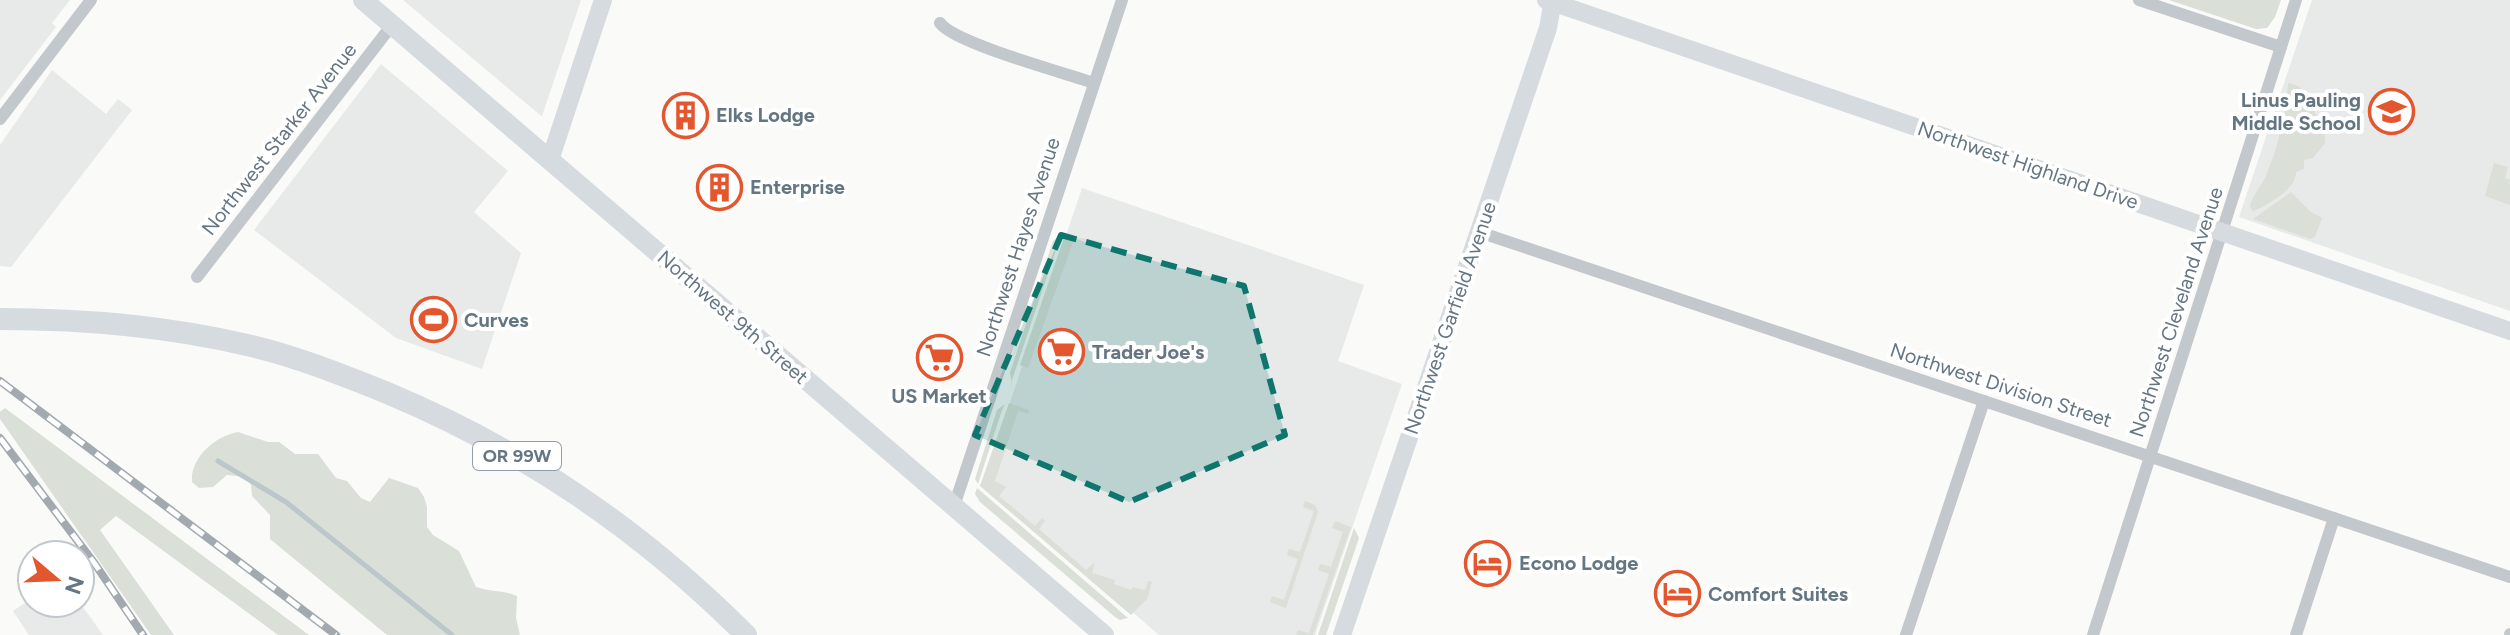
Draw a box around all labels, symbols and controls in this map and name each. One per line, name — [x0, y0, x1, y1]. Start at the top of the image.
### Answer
street label: Northwest Starker Avenue — [197, 38, 361, 240]
school or university icon: Linus Pauling Middle School — [2368, 87, 2416, 135]
place label: Linus Pauling Middle School — [2231, 88, 2361, 135]
building icon: Elks Lodge — [661, 91, 709, 139]
place label: Elks Lodge — [716, 103, 815, 127]
street label: Northwest Highland Drive — [1914, 116, 2142, 214]
street label: Northwest Hayes Avenue — [971, 134, 1065, 360]
building icon: Enterprise — [695, 163, 743, 211]
place label: Enterprise — [750, 175, 845, 199]
street label: Northwest Cleveland Avenue — [2124, 184, 2228, 440]
street label: Northwest Garfield Avenue — [1399, 198, 1501, 437]
street label: Northwest 9th Street — [653, 245, 813, 389]
sports icon: Curves — [409, 296, 457, 344]
place label: Curves — [464, 308, 529, 332]
supermarket icon: Trader Joe's — [1037, 328, 1085, 376]
supermarket icon: US Market — [915, 333, 963, 381]
street label: Northwest Division Street — [1887, 338, 2115, 432]
place label: Trader Joe's — [1092, 340, 1204, 364]
place label: US Market — [891, 384, 987, 408]
road number: OR 99W — [473, 442, 561, 470]
north arrow — [16, 539, 96, 619]
hotel icon: Econo Lodge — [1464, 539, 1512, 587]
place label: Econo Lodge — [1519, 551, 1638, 575]
hotel icon: Comfort Suites — [1653, 570, 1701, 618]
text: N — [59, 573, 90, 598]
place label: Comfort Suites — [1708, 582, 1848, 606]

